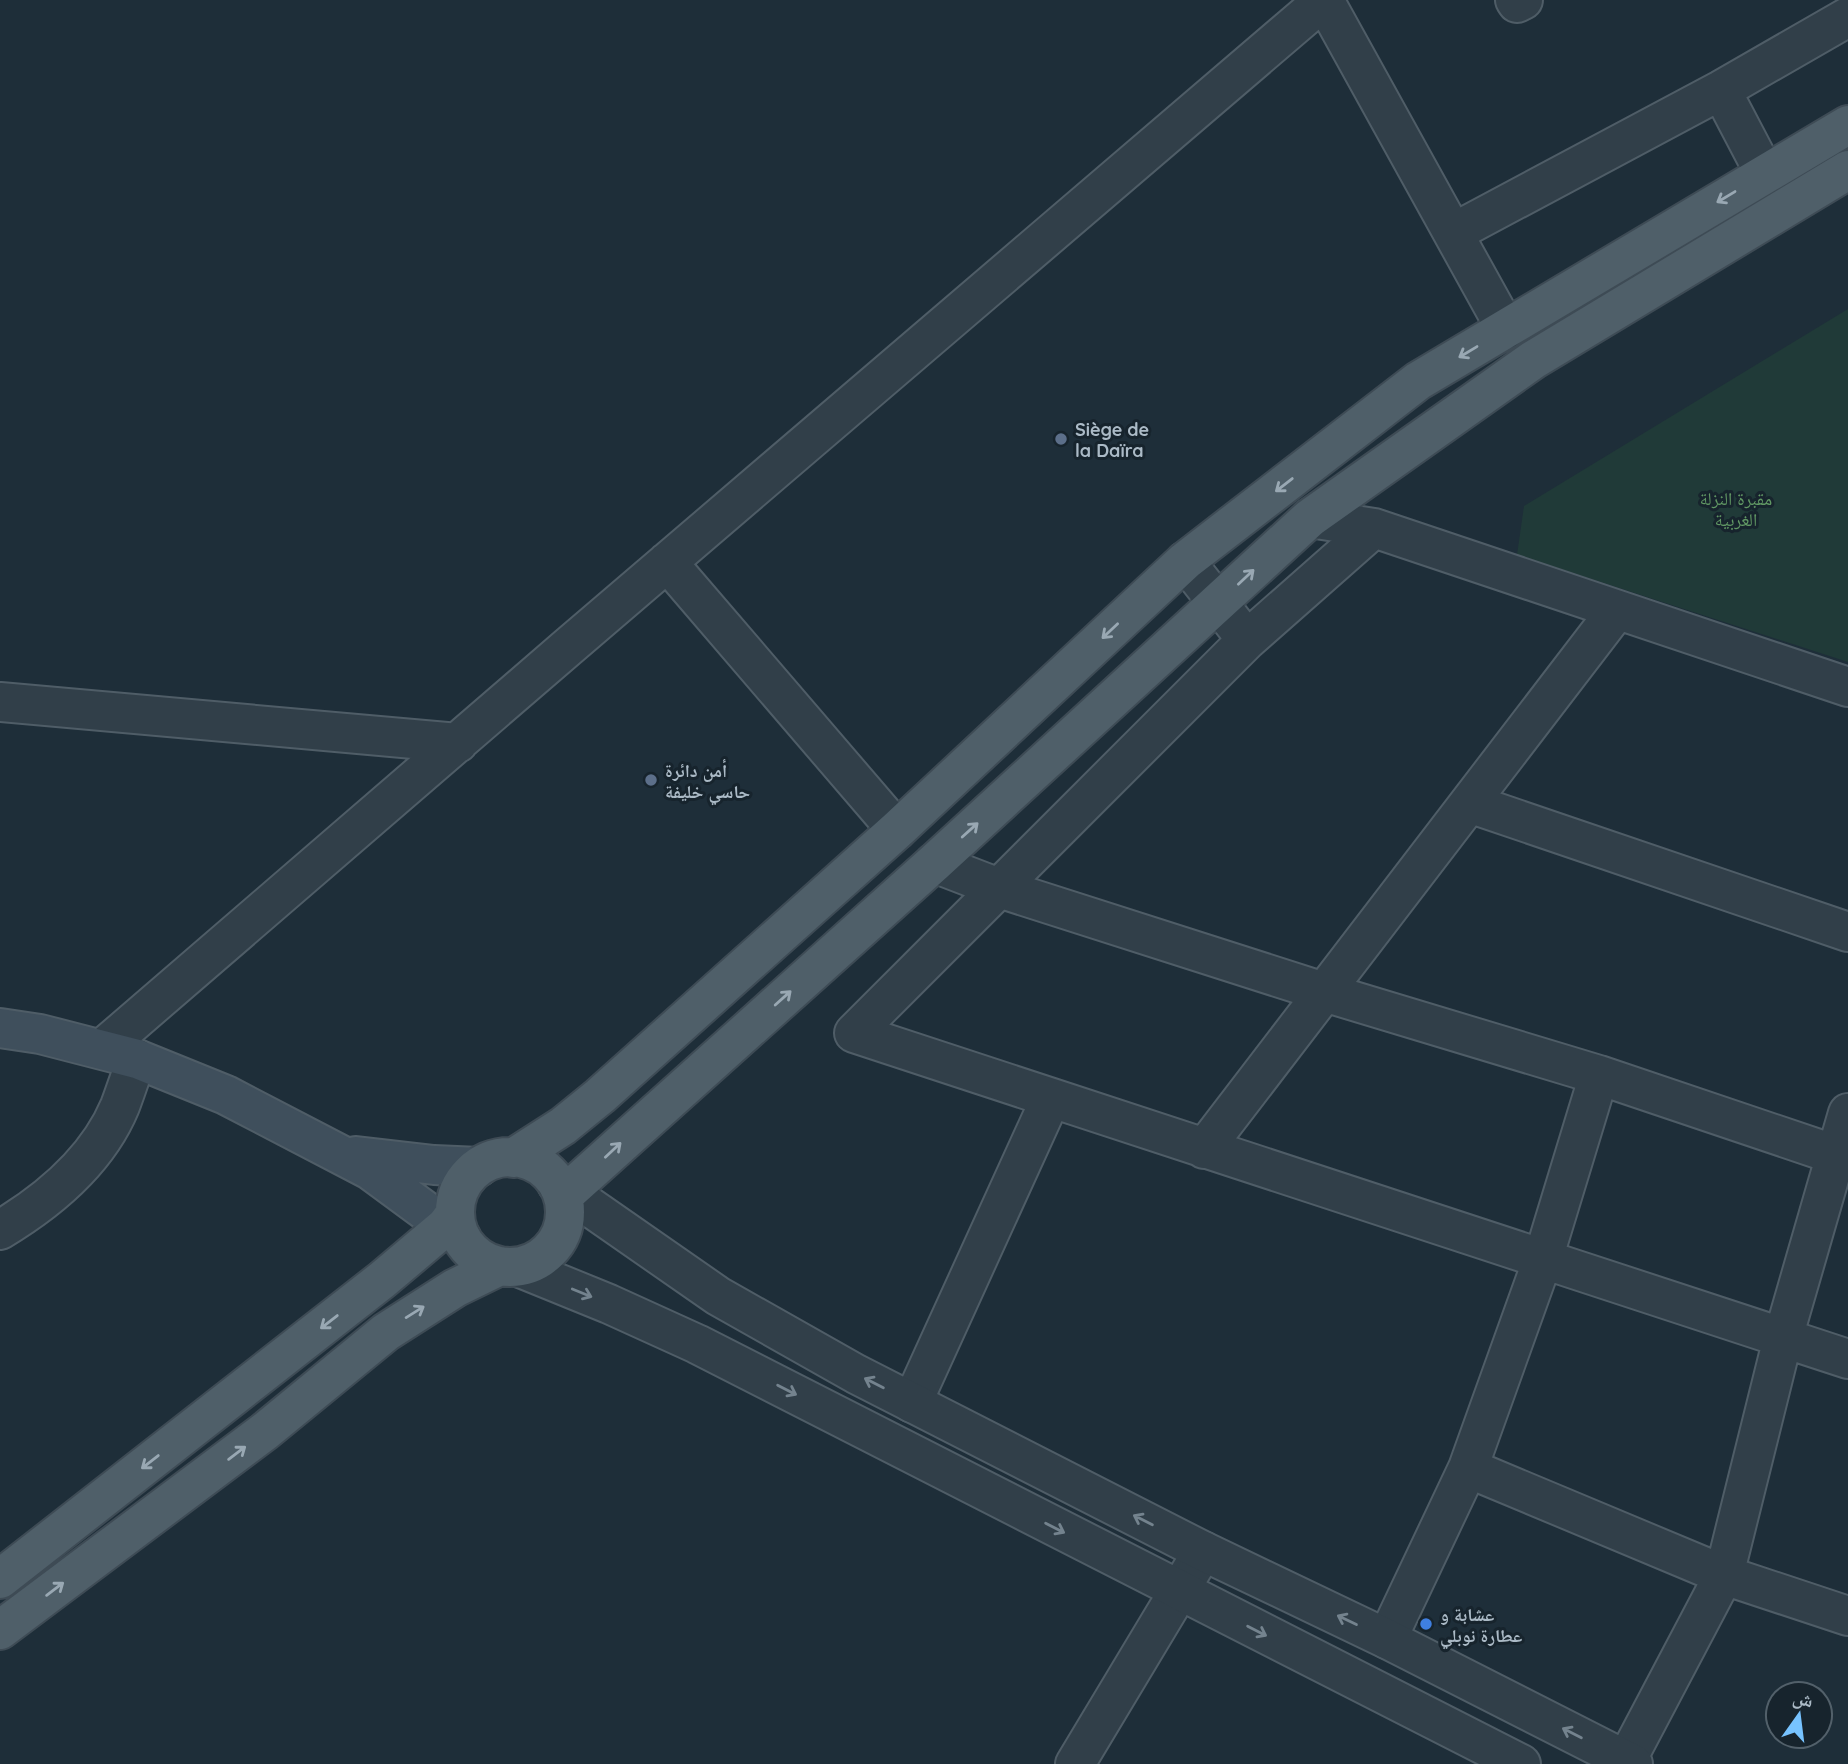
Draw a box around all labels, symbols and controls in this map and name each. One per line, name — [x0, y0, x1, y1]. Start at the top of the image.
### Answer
one-way arrow — [1717, 191, 1737, 205]
one-way arrow — [1458, 345, 1478, 359]
place label: Siège de la Daïra — [1075, 418, 1149, 462]
marker: Siège de la Daïra — [1053, 431, 1069, 447]
one-way arrow — [1275, 477, 1294, 492]
park label: مقبرة النزلة الغربية — [1700, 487, 1772, 531]
one-way arrow — [1237, 569, 1255, 585]
one-way arrow — [1102, 623, 1119, 640]
place label: أمن دائرة حاسي خليفة — [665, 759, 751, 806]
marker: أمن دائرة حاسي خليفة — [643, 772, 659, 788]
one-way arrow — [961, 822, 979, 838]
one-way arrow — [773, 990, 791, 1006]
one-way arrow — [604, 1142, 622, 1158]
one-way arrow — [570, 1287, 592, 1300]
one-way arrow — [405, 1305, 425, 1319]
one-way arrow — [321, 1314, 339, 1329]
one-way arrow — [865, 1376, 885, 1390]
one-way arrow — [776, 1384, 797, 1397]
one-way arrow — [227, 1445, 245, 1460]
one-way arrow — [141, 1454, 160, 1469]
one-way arrow — [1133, 1512, 1154, 1526]
one-way arrow — [1044, 1521, 1065, 1535]
one-way arrow — [45, 1582, 64, 1597]
place label: عشابة و عطارة نوبلي — [1440, 1603, 1522, 1650]
one-way arrow — [1337, 1612, 1358, 1626]
marker: عشابة و عطارة نوبلي — [1418, 1616, 1434, 1632]
one-way arrow — [1246, 1625, 1267, 1639]
north arrow — [1764, 1680, 1834, 1750]
text: ش — [1790, 1684, 1816, 1713]
one-way arrow — [1562, 1726, 1583, 1739]

